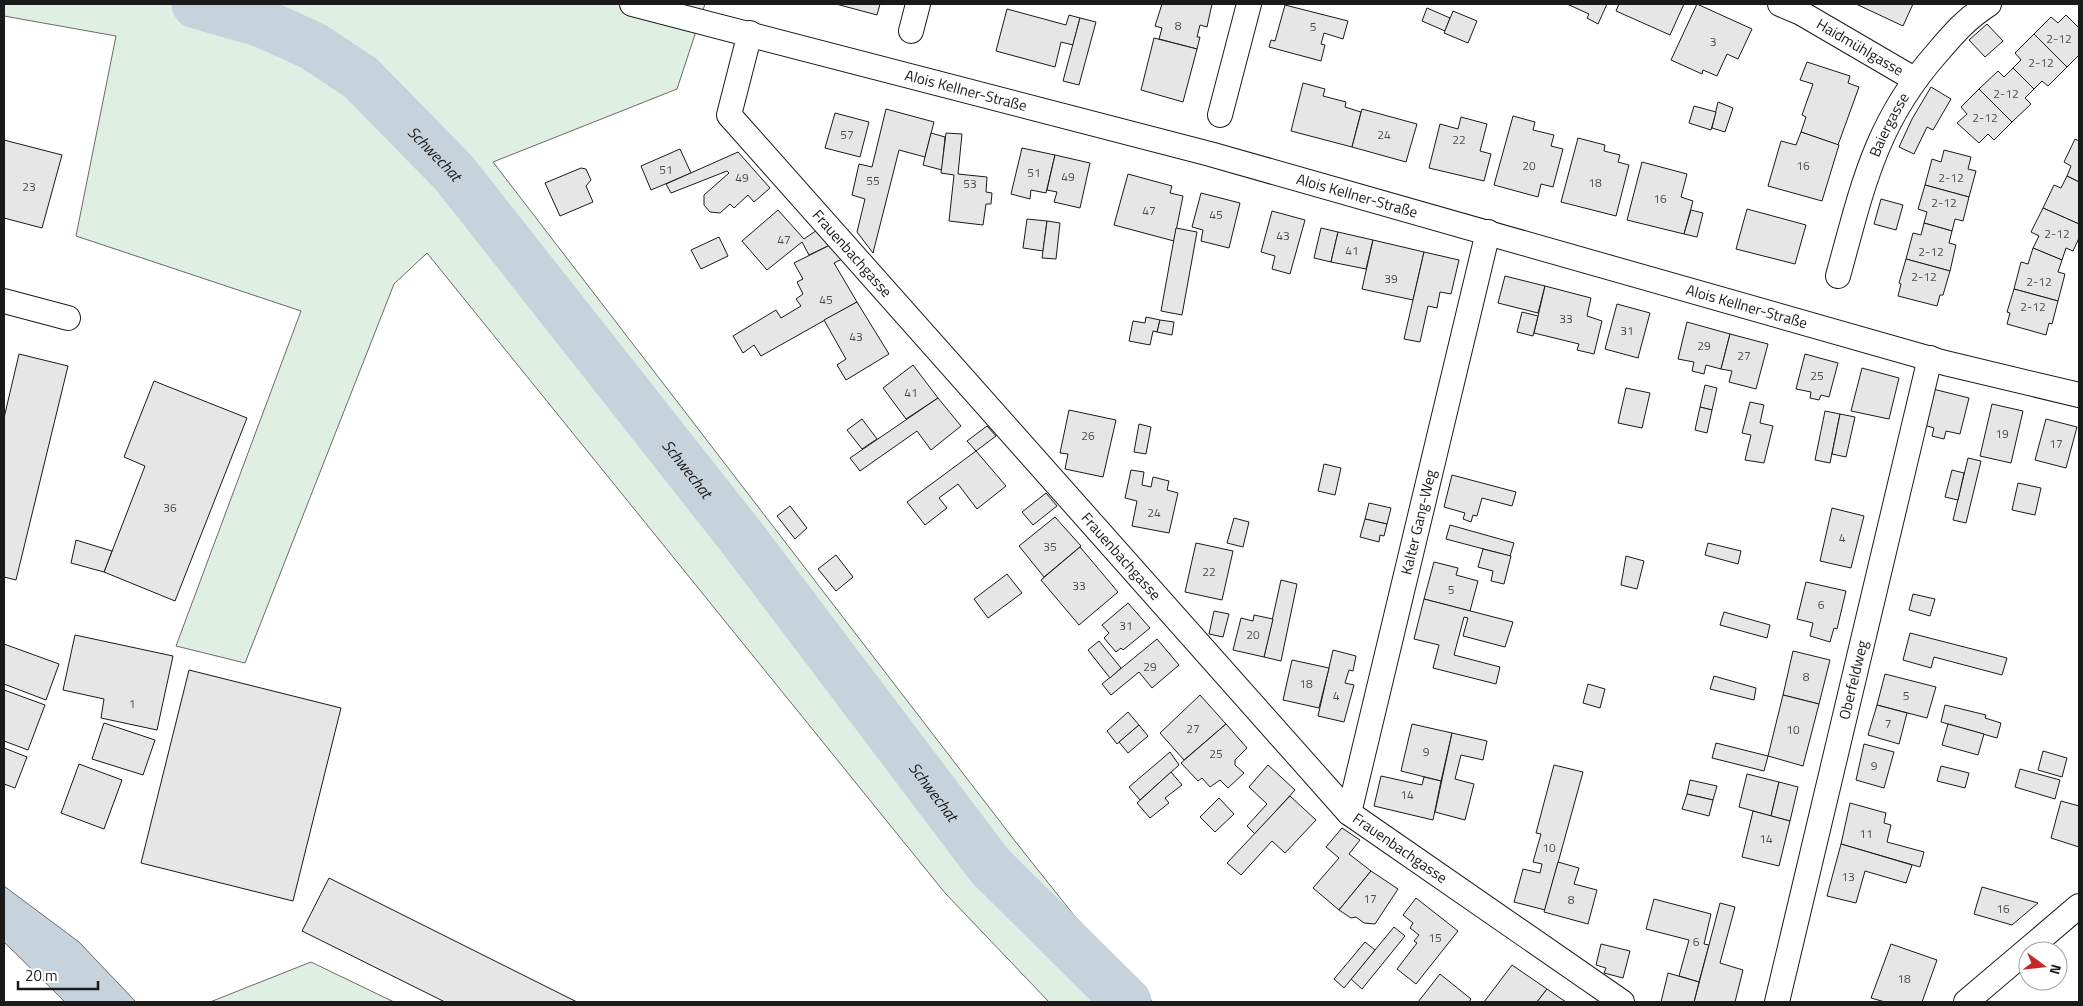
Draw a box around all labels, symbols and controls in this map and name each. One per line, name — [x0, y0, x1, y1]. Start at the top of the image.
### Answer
street label: Haidmühlgasse — [1812, 12, 1908, 82]
house number: 8 — [1175, 16, 1182, 35]
house number: 5 — [1310, 17, 1317, 36]
house number: 2-12 — [2046, 29, 2072, 48]
house number: 3 — [1710, 32, 1716, 51]
house number: 2-12 — [2028, 53, 2054, 72]
street label: Alois Kellner-Straße — [903, 63, 1030, 117]
house number: 2-12 — [1993, 84, 2019, 103]
street label: Baiergasse — [1863, 88, 1915, 160]
house number: 2-12 — [1972, 108, 1998, 127]
water label: Schwechat — [402, 121, 469, 188]
house number: 57 — [840, 125, 854, 144]
house number: 24 — [1377, 125, 1391, 144]
house number: 22 — [1452, 130, 1466, 149]
house number: 20 — [1522, 156, 1536, 175]
house number: 16 — [1796, 156, 1810, 175]
house number: 51 — [659, 160, 673, 179]
house number: 51 — [1027, 163, 1041, 182]
house number: 49 — [1061, 167, 1075, 186]
street label: Alois Kellner-Straße — [1294, 167, 1421, 224]
house number: 49 — [735, 168, 749, 187]
house number: 2-12 — [1938, 168, 1964, 187]
house number: 55 — [866, 171, 880, 190]
house number: 18 — [1588, 173, 1602, 192]
house number: 53 — [963, 174, 977, 193]
house number: 23 — [22, 177, 36, 196]
house number: 16 — [1653, 189, 1667, 208]
house number: 2-12 — [1931, 193, 1957, 212]
house number: 47 — [1142, 201, 1156, 220]
street label: Frauenbachgasse — [807, 204, 898, 302]
house number: 45 — [1209, 205, 1223, 224]
house number: 2-12 — [2044, 224, 2070, 243]
house number: 43 — [1276, 226, 1290, 245]
house number: 47 — [777, 230, 791, 249]
house number: 41 — [1345, 241, 1359, 260]
house number: 2-12 — [1918, 242, 1944, 261]
house number: 2-12 — [1911, 267, 1937, 286]
house number: 39 — [1384, 269, 1398, 288]
house number: 2-12 — [2026, 272, 2052, 291]
street label: Alois Kellner-Straße — [1683, 278, 1810, 334]
house number: 45 — [819, 290, 833, 309]
house number: 2-12 — [2020, 297, 2046, 316]
house number: 33 — [1559, 309, 1573, 328]
house number: 31 — [1620, 321, 1634, 340]
house number: 43 — [849, 327, 863, 346]
house number: 29 — [1697, 336, 1711, 355]
house number: 27 — [1737, 346, 1751, 365]
house number: 25 — [1810, 366, 1824, 385]
house number: 41 — [904, 383, 918, 402]
house number: 19 — [1995, 424, 2009, 443]
house number: 26 — [1081, 426, 1095, 445]
water label: Schwechat — [657, 434, 719, 505]
house number: 17 — [2049, 434, 2063, 453]
street label: Kalter Gang-Weg — [1394, 467, 1442, 577]
house number: 36 — [163, 498, 177, 517]
house number: 24 — [1147, 503, 1161, 522]
street label: Frauenbachgasse — [1076, 507, 1167, 605]
house number: 4 — [1839, 528, 1846, 547]
house number: 35 — [1043, 537, 1057, 556]
house number: 22 — [1202, 562, 1216, 581]
house number: 33 — [1072, 576, 1086, 595]
house number: 5 — [1448, 580, 1455, 599]
house number: 6 — [1818, 595, 1825, 614]
house number: 31 — [1119, 616, 1133, 635]
house number: 20 — [1246, 625, 1260, 644]
street label: Oberfeldweg — [1832, 637, 1874, 722]
house number: 29 — [1143, 657, 1157, 676]
house number: 8 — [1803, 667, 1810, 686]
house number: 18 — [1299, 674, 1313, 693]
house number: 4 — [1333, 686, 1340, 705]
house number: 5 — [1903, 686, 1910, 705]
house number: 1 — [129, 694, 135, 713]
house number: 7 — [1885, 714, 1891, 733]
house number: 27 — [1186, 719, 1200, 738]
house number: 10 — [1786, 720, 1800, 739]
house number: 9 — [1423, 742, 1430, 761]
house number: 25 — [1209, 744, 1223, 763]
house number: 9 — [1871, 756, 1878, 775]
water label: Schwechat — [903, 757, 965, 828]
house number: 14 — [1400, 785, 1414, 804]
street label: Frauenbachgasse — [1348, 807, 1452, 889]
house number: 11 — [1859, 824, 1873, 843]
house number: 14 — [1759, 829, 1773, 848]
house number: 10 — [1542, 838, 1556, 857]
house number: 13 — [1841, 867, 1855, 886]
house number: 17 — [1363, 889, 1377, 908]
house number: 8 — [1568, 890, 1575, 909]
house number: 16 — [1996, 899, 2010, 918]
house number: 15 — [1428, 928, 1442, 947]
house number: 6 — [1693, 932, 1700, 951]
north arrow — [2018, 941, 2068, 991]
scale bar — [18, 958, 98, 990]
text: N — [2045, 962, 2067, 977]
text: 20 m — [25, 964, 58, 987]
house number: 18 — [1897, 969, 1911, 988]

